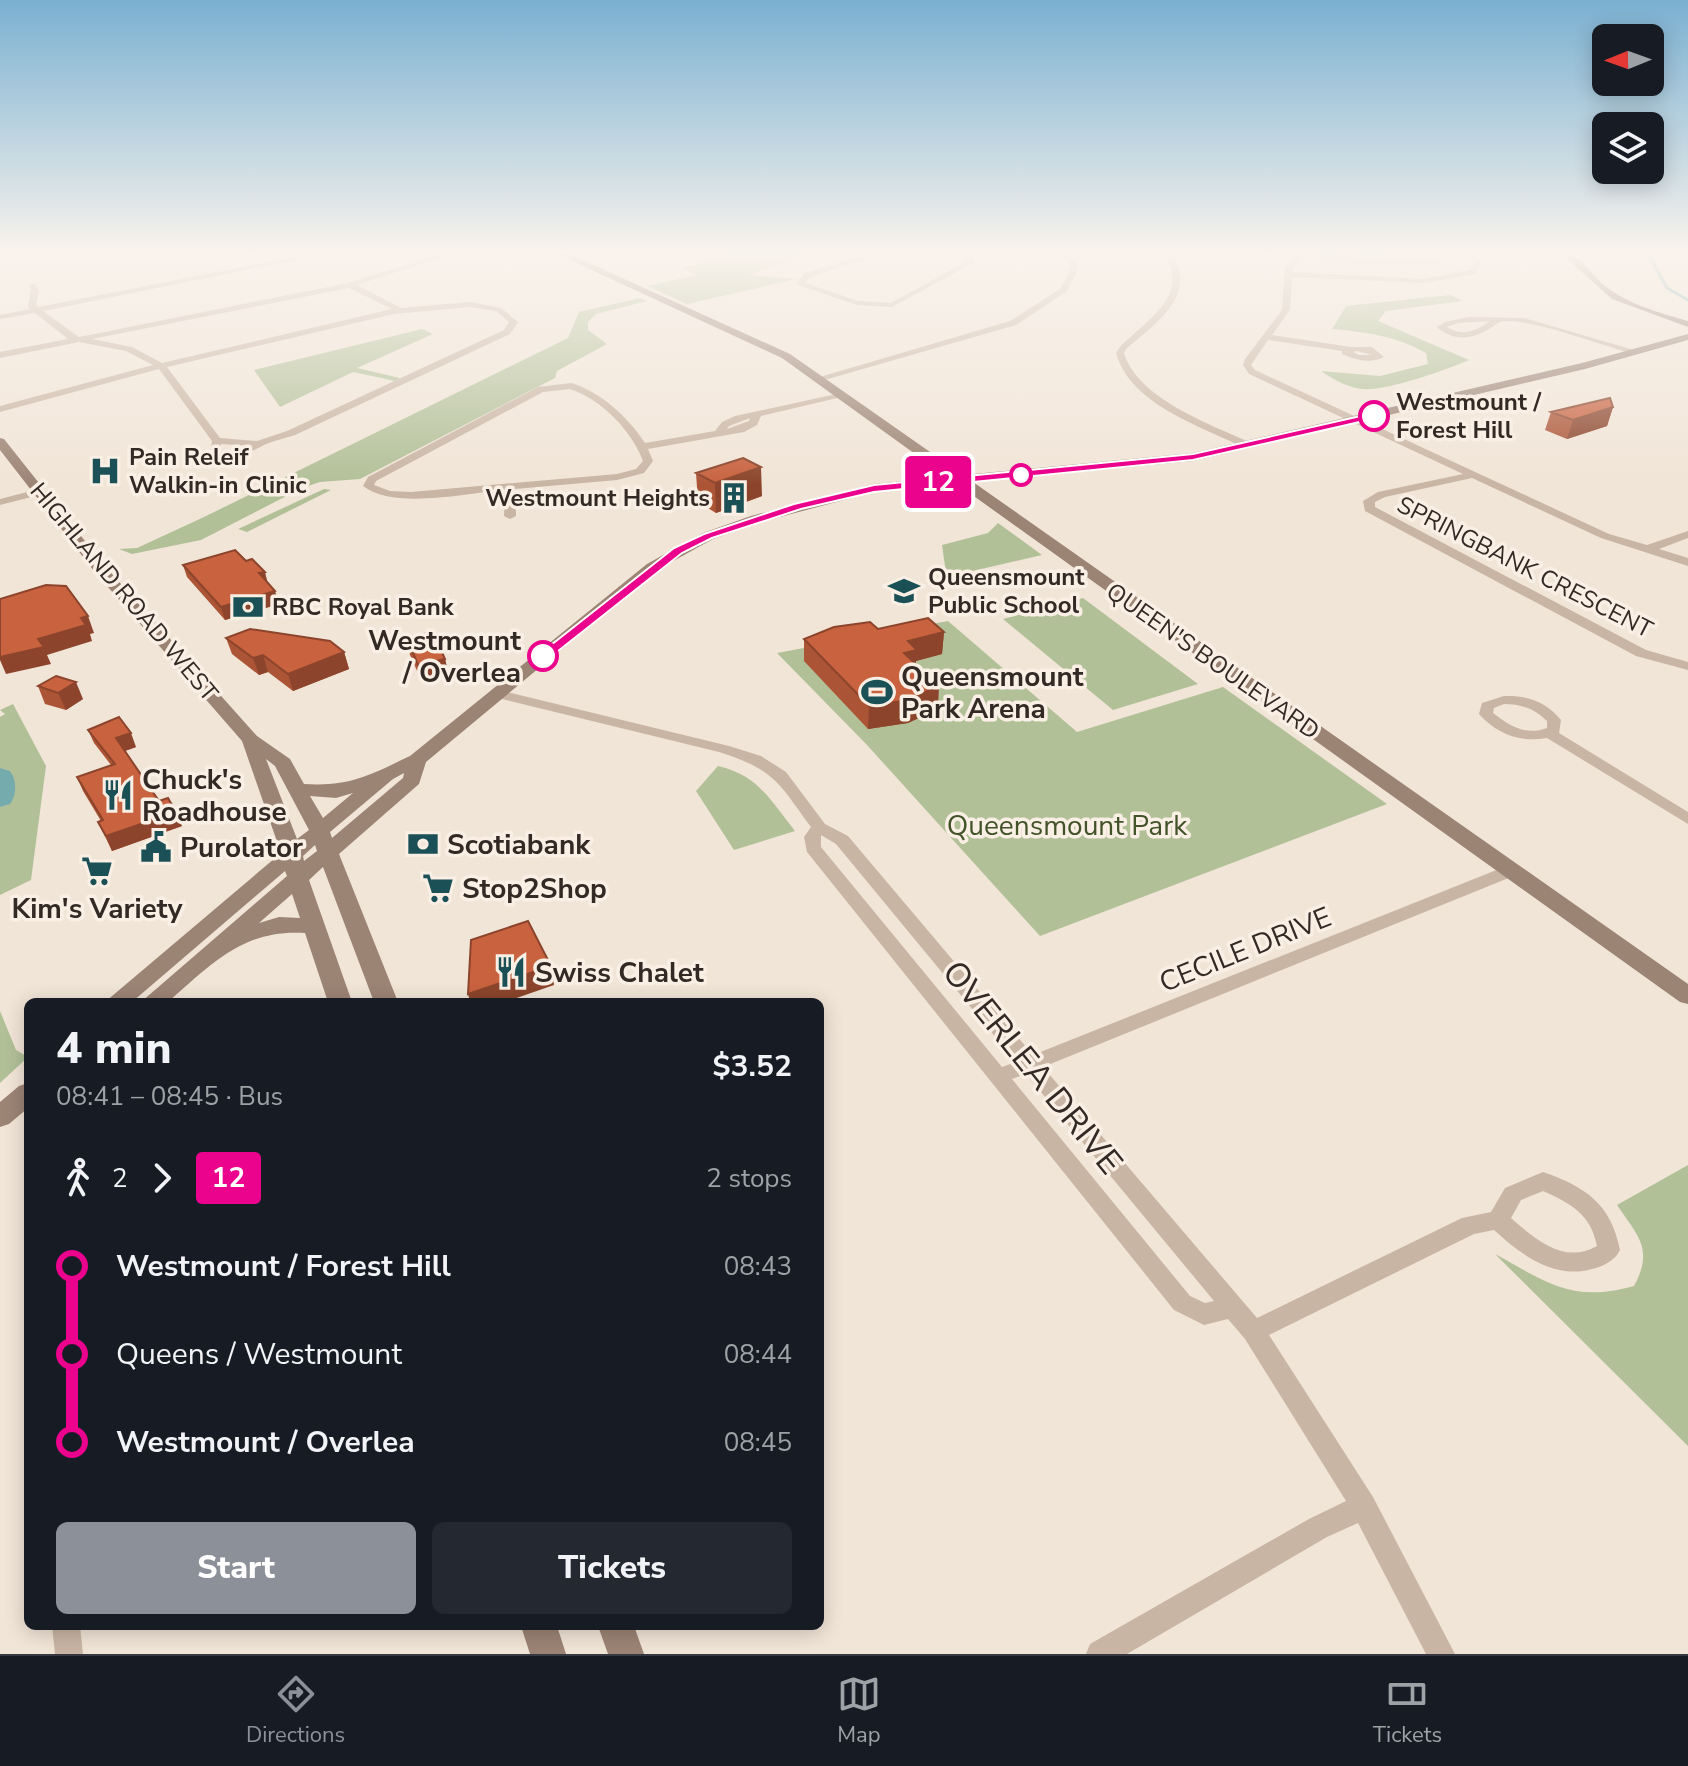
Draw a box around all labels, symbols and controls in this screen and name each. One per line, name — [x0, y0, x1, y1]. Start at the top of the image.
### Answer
north arrow — [1592, 24, 1664, 96]
map controls — [1592, 24, 1664, 184]
button: layers — [1592, 112, 1664, 184]
place label: Westmount / Forest Hill — [1396, 386, 1542, 446]
marker: Westmount / Forest Hill — [1359, 401, 1389, 431]
place label: Pain Releif Walkin-in Clinic — [129, 441, 307, 501]
hospital icon: Pain Releif Walkin-in Clinic — [88, 454, 122, 488]
line badge: 12 — [902, 456, 974, 508]
text: 12 — [921, 463, 955, 501]
unlabelled marker — [1010, 464, 1032, 486]
street label: HIGHLAND ROAD WEST — [23, 476, 225, 709]
building icon: Westmount Heights — [717, 481, 751, 515]
place label: Westmount Heights — [485, 482, 710, 514]
street label: SPRINGBANK CRESCENT — [1392, 489, 1659, 646]
place label: Queensmount Public School — [928, 561, 1085, 621]
school or university icon: Queensmount Public School — [887, 574, 921, 608]
street label: QUEEN'S BOULEVARD — [1100, 575, 1326, 747]
bank icon: RBC Royal Bank — [231, 590, 265, 624]
place label: RBC Royal Bank — [272, 591, 455, 623]
place label: Westmount / Overlea — [368, 622, 521, 692]
marker: Westmount / Overlea — [528, 641, 558, 671]
place label: Queensmount Park Arena — [901, 658, 1084, 728]
sports icon: Queensmount Park Arena — [860, 675, 894, 709]
place label: Chuck's Roadhouse — [142, 761, 287, 831]
restaurant icon: Chuck's Roadhouse — [101, 778, 135, 812]
park label: Queensmount Park — [947, 807, 1188, 845]
place label: Scotiabank — [447, 826, 591, 864]
bank icon: Scotiabank — [406, 827, 440, 861]
place label: Purolator — [180, 829, 303, 867]
public building icon: Purolator — [139, 830, 173, 864]
supermarket icon: Kim's Variety — [80, 854, 114, 888]
place label: Stop2Shop — [462, 870, 607, 908]
supermarket icon: Stop2Shop — [421, 871, 455, 905]
place label: Kim's Variety — [12, 890, 183, 928]
street label: CECILE DRIVE — [1154, 898, 1337, 1002]
street label: OVERLEA DRIVE — [932, 951, 1133, 1184]
place label: Swiss Chalet — [535, 954, 704, 992]
restaurant icon: Swiss Chalet — [494, 955, 528, 989]
text: 4 min — [56, 1019, 172, 1079]
text: $3.52 — [713, 1046, 792, 1087]
text: 08:41 – 08:45 · Bus — [56, 1079, 283, 1114]
icon: walk — [56, 1156, 100, 1200]
icon: forward — [140, 1156, 184, 1200]
text: 12 — [212, 1159, 245, 1197]
text: 2 — [112, 1161, 128, 1196]
text: 2 stops — [706, 1161, 792, 1196]
text: Westmount / Forest Hill — [116, 1246, 451, 1287]
text: 08:43 — [724, 1249, 792, 1284]
text: Queens / Westmount — [116, 1334, 402, 1375]
text: 08:44 — [724, 1337, 792, 1372]
text: Westmount / Overlea — [116, 1422, 415, 1463]
text: 08:45 — [724, 1425, 792, 1460]
button: Start — [56, 1522, 416, 1614]
button: Tickets — [432, 1522, 792, 1614]
tab: Directions — [246, 1672, 345, 1750]
tab: Map — [837, 1672, 881, 1750]
tab: Tickets — [1373, 1672, 1442, 1750]

